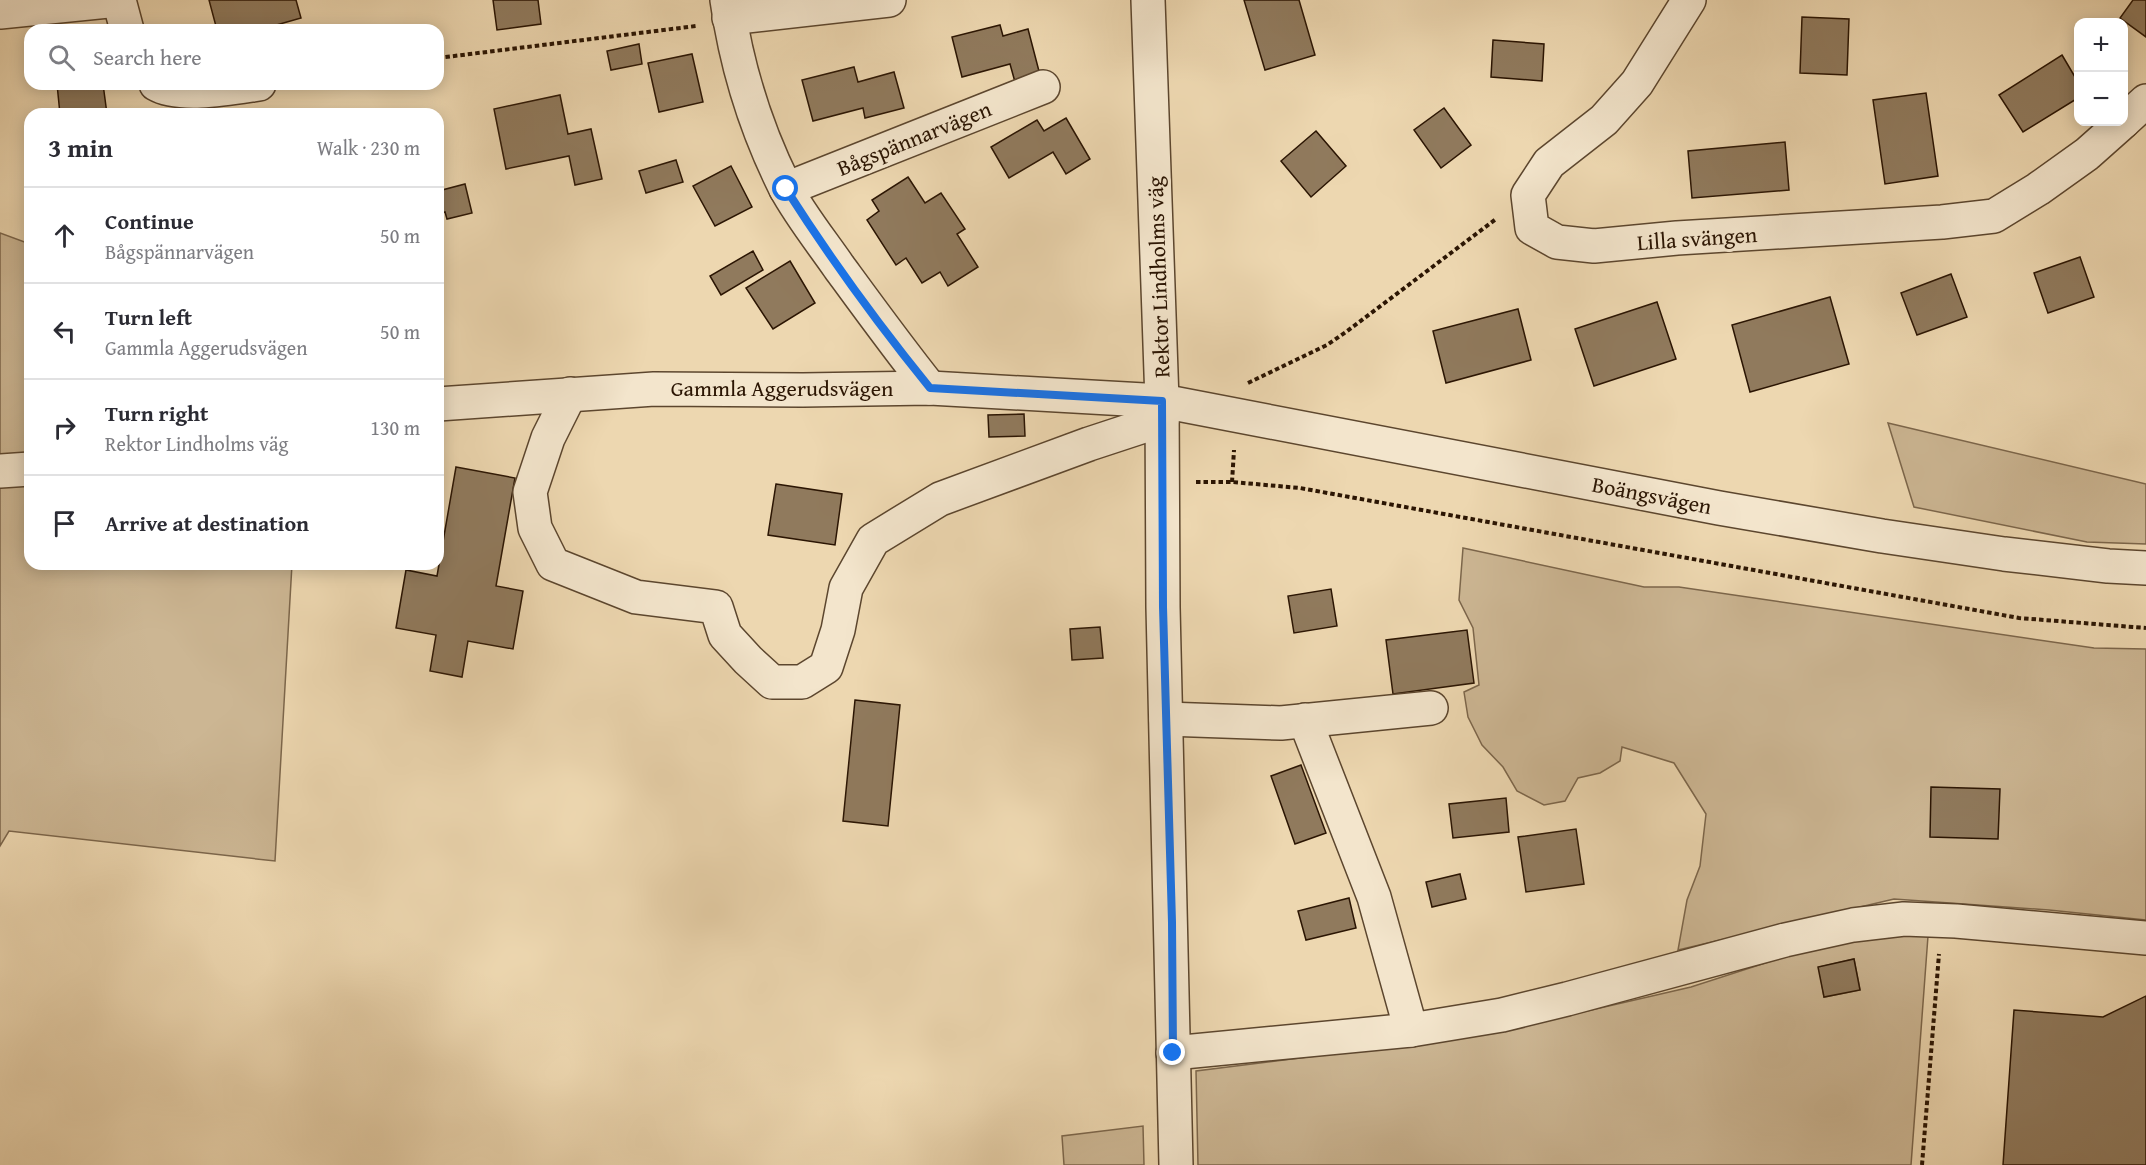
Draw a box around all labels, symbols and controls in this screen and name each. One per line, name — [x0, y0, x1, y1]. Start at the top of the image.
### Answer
map controls — [2074, 18, 2128, 126]
button: + — [2074, 18, 2128, 72]
search box — [24, 24, 444, 90]
icon: search — [45, 41, 78, 74]
text: Search here — [93, 41, 202, 73]
button: − — [2074, 72, 2128, 126]
street label: Bågspännarvägen — [832, 92, 997, 184]
text: 3 min — [48, 128, 113, 167]
text: Walk · 230 m — [317, 133, 420, 162]
route start — [772, 175, 798, 201]
street label: Rektor Lindholms väg — [1138, 176, 1178, 378]
text: Continue — [105, 205, 194, 237]
street label: Lilla svängen — [1636, 218, 1759, 258]
icon: ahead — [48, 219, 81, 252]
text: 50 m — [380, 221, 420, 250]
text: Bågspännarvägen — [105, 237, 254, 266]
text: Turn left — [105, 301, 192, 333]
icon: left — [48, 315, 81, 348]
text: 50 m — [380, 317, 420, 346]
text: Gammla Aggerudsvägen — [105, 333, 307, 362]
street label: Gammla Aggerudsvägen — [671, 372, 894, 404]
text: Turn right — [105, 397, 208, 429]
icon: right — [48, 411, 81, 444]
text: 130 m — [370, 413, 420, 442]
text: Rektor Lindholms väg — [105, 429, 288, 458]
street label: Boängsvägen — [1590, 468, 1715, 522]
icon: arrive — [48, 507, 81, 540]
text: Arrive at destination — [105, 507, 309, 539]
route end — [1159, 1039, 1185, 1065]

